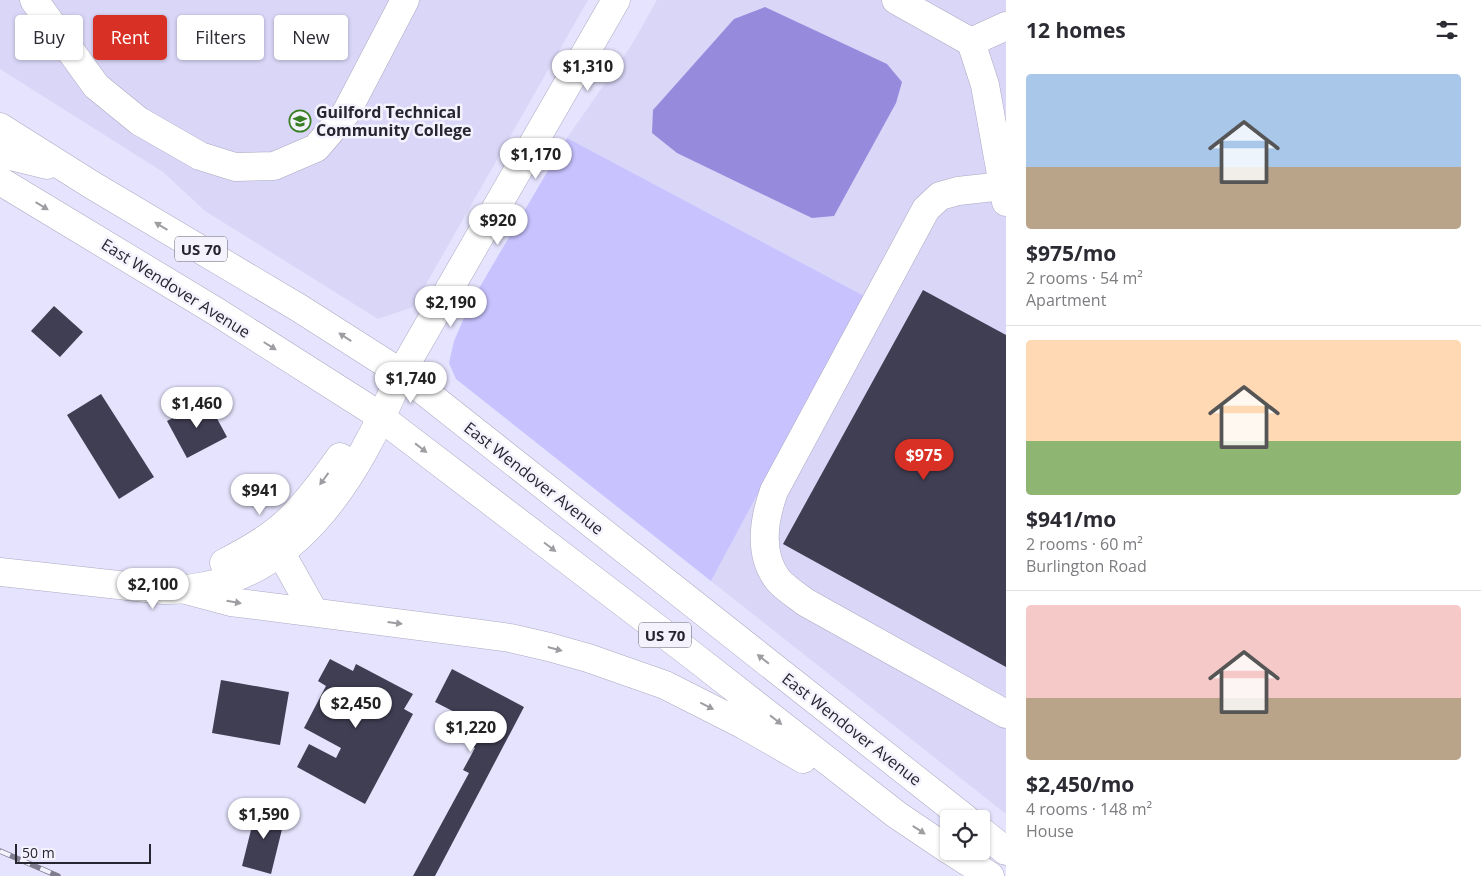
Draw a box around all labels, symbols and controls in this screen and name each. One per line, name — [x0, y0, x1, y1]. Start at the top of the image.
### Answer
chip: Buy — [15, 15, 83, 60]
chip: Rent — [93, 15, 167, 60]
chip: Filters — [177, 15, 264, 60]
chip: New — [274, 15, 348, 60]
text: 12 homes — [1026, 16, 1126, 44]
icon: filters — [1433, 16, 1461, 44]
pin: $1,310 — [547, 49, 629, 92]
text: $1,310 — [563, 55, 613, 77]
place label: Guilford Technical Community College — [316, 101, 471, 141]
icon: home — [1199, 107, 1289, 197]
school or university icon: Guilford Technical Community College — [288, 109, 312, 133]
pin: $1,170 — [495, 138, 577, 180]
text: $1,170 — [511, 143, 561, 165]
one-way arrow — [35, 202, 48, 211]
pin: $920 — [468, 204, 528, 246]
text: $920 — [480, 209, 516, 231]
one-way arrow — [155, 221, 168, 230]
street label: East Wendover Avenue — [97, 233, 255, 343]
road number: US 70 — [175, 236, 227, 262]
text: $975/mo — [1026, 239, 1116, 267]
text: 2 rooms · 54 m² — [1026, 267, 1143, 289]
pin: $2,190 — [410, 286, 492, 328]
text: Apartment — [1026, 289, 1106, 311]
text: $2,190 — [426, 291, 476, 313]
one-way arrow — [339, 333, 352, 342]
one-way arrow — [263, 341, 276, 351]
pin: $1,740 — [370, 362, 452, 404]
text: $1,740 — [386, 367, 436, 389]
icon: home — [1199, 372, 1289, 462]
pin: $1,460 — [156, 386, 238, 429]
text: $1,460 — [172, 392, 222, 414]
street label: East Wendover Avenue — [460, 417, 608, 540]
pin: $975 — [894, 438, 954, 481]
one-way arrow — [414, 443, 427, 454]
text: $975 — [906, 444, 942, 466]
one-way arrow — [319, 472, 329, 486]
pin: $941 — [230, 474, 290, 516]
text: $941 — [242, 479, 278, 501]
text: $941/mo — [1026, 505, 1116, 533]
text: 2 rooms · 60 m² — [1026, 533, 1143, 555]
one-way arrow — [543, 542, 557, 552]
text: Burlington Road — [1026, 555, 1147, 577]
pin: $2,100 — [112, 568, 194, 610]
text: $2,100 — [128, 573, 178, 595]
one-way arrow — [226, 598, 242, 606]
one-way arrow — [387, 619, 403, 627]
road number: US 70 — [639, 622, 691, 648]
icon: home — [1199, 637, 1289, 727]
one-way arrow — [547, 645, 563, 653]
one-way arrow — [756, 653, 769, 664]
street label: East Wendover Avenue — [778, 668, 926, 791]
pin: $2,450 — [315, 686, 397, 729]
text: $2,450 — [331, 692, 381, 714]
one-way arrow — [700, 702, 714, 710]
pin: $1,220 — [430, 710, 512, 753]
one-way arrow — [769, 715, 783, 725]
text: $1,220 — [446, 716, 496, 738]
text: $2,450/mo — [1026, 770, 1134, 798]
pin: $1,590 — [223, 798, 305, 840]
text: 4 rooms · 148 m² — [1026, 798, 1152, 820]
text: $1,590 — [239, 803, 289, 825]
map controls — [940, 810, 990, 860]
button: locate — [940, 810, 990, 860]
text: House — [1026, 820, 1074, 842]
one-way arrow — [912, 825, 925, 835]
scale bar — [15, 841, 151, 864]
text: 50 m — [22, 843, 55, 862]

